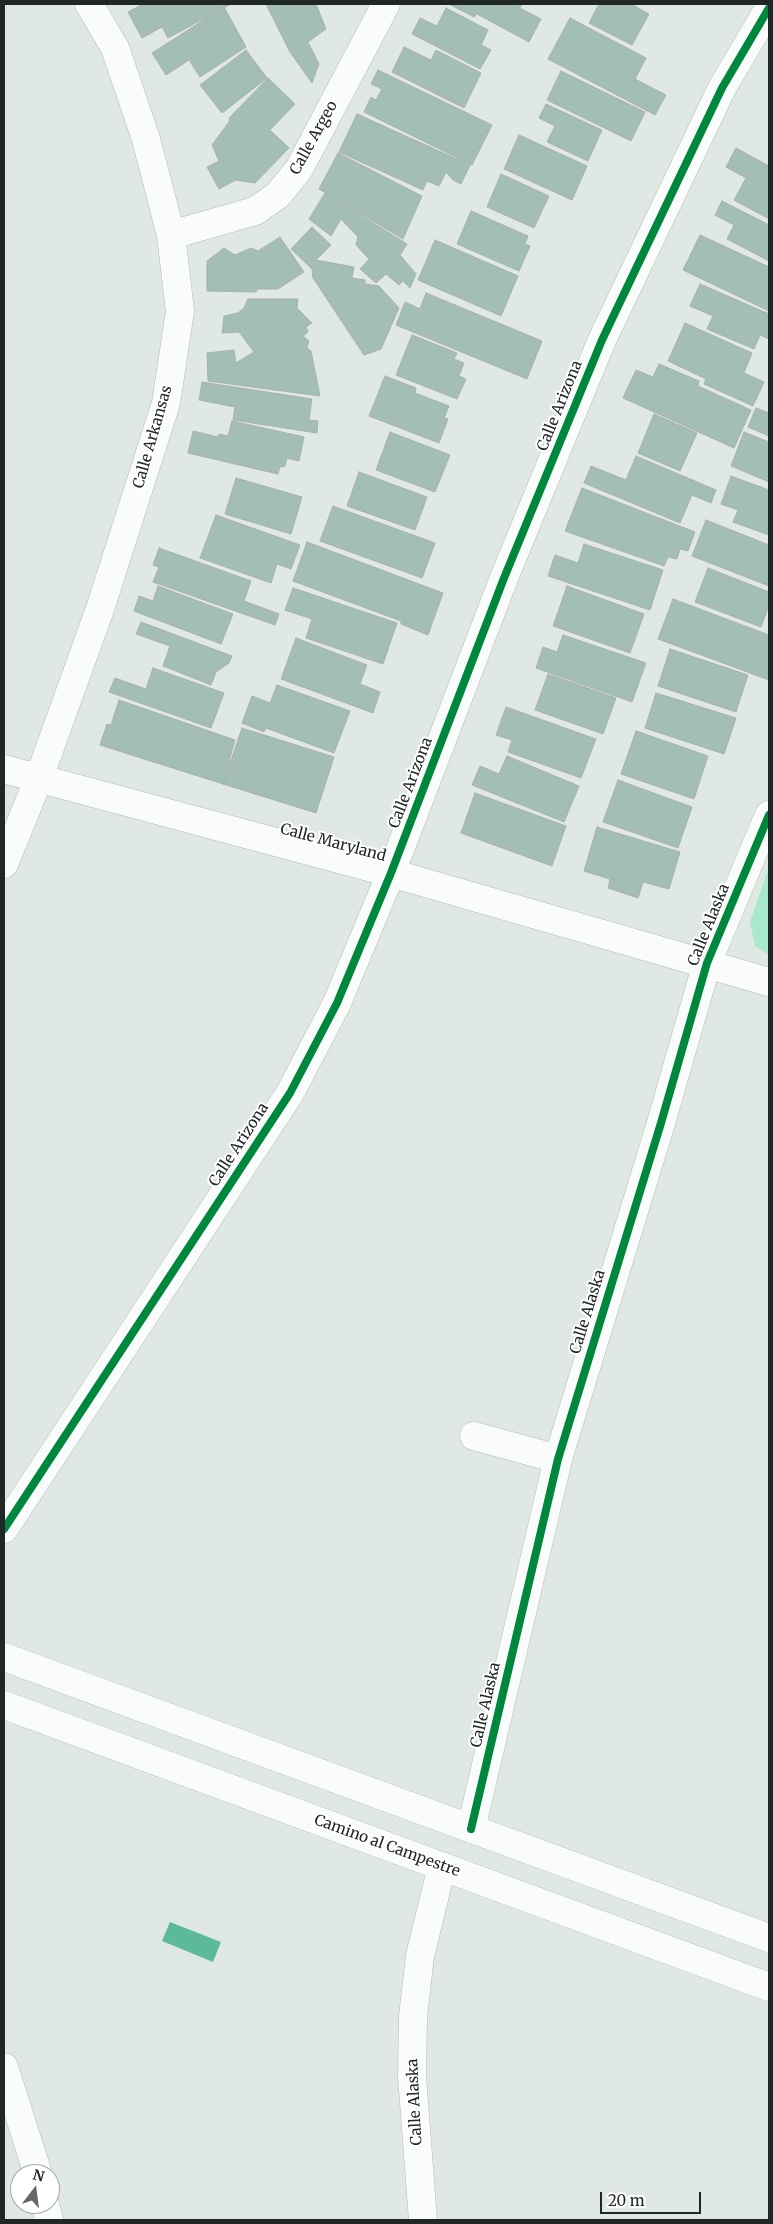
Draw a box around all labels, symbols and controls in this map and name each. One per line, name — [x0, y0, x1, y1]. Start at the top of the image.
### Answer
street label: Calle Argeo — [286, 98, 342, 178]
street label: Calle Arizona — [534, 358, 586, 454]
street label: Calle Arkansas — [130, 383, 176, 491]
street label: Calle Arizona — [385, 735, 437, 831]
street label: Calle Maryland — [278, 820, 388, 866]
street label: Calle Alaska — [684, 881, 734, 969]
street label: Calle Arizona — [205, 1100, 273, 1190]
street label: Calle Alaska — [567, 1268, 609, 1356]
street label: Calle Alaska — [467, 1661, 505, 1749]
street label: Camino al Campestre — [312, 1811, 462, 1881]
street label: Calle Alaska — [404, 2058, 426, 2146]
north arrow — [10, 2164, 60, 2214]
text: N — [31, 2165, 46, 2186]
scale bar — [603, 2182, 704, 2214]
text: 20 m — [608, 2191, 645, 2210]

